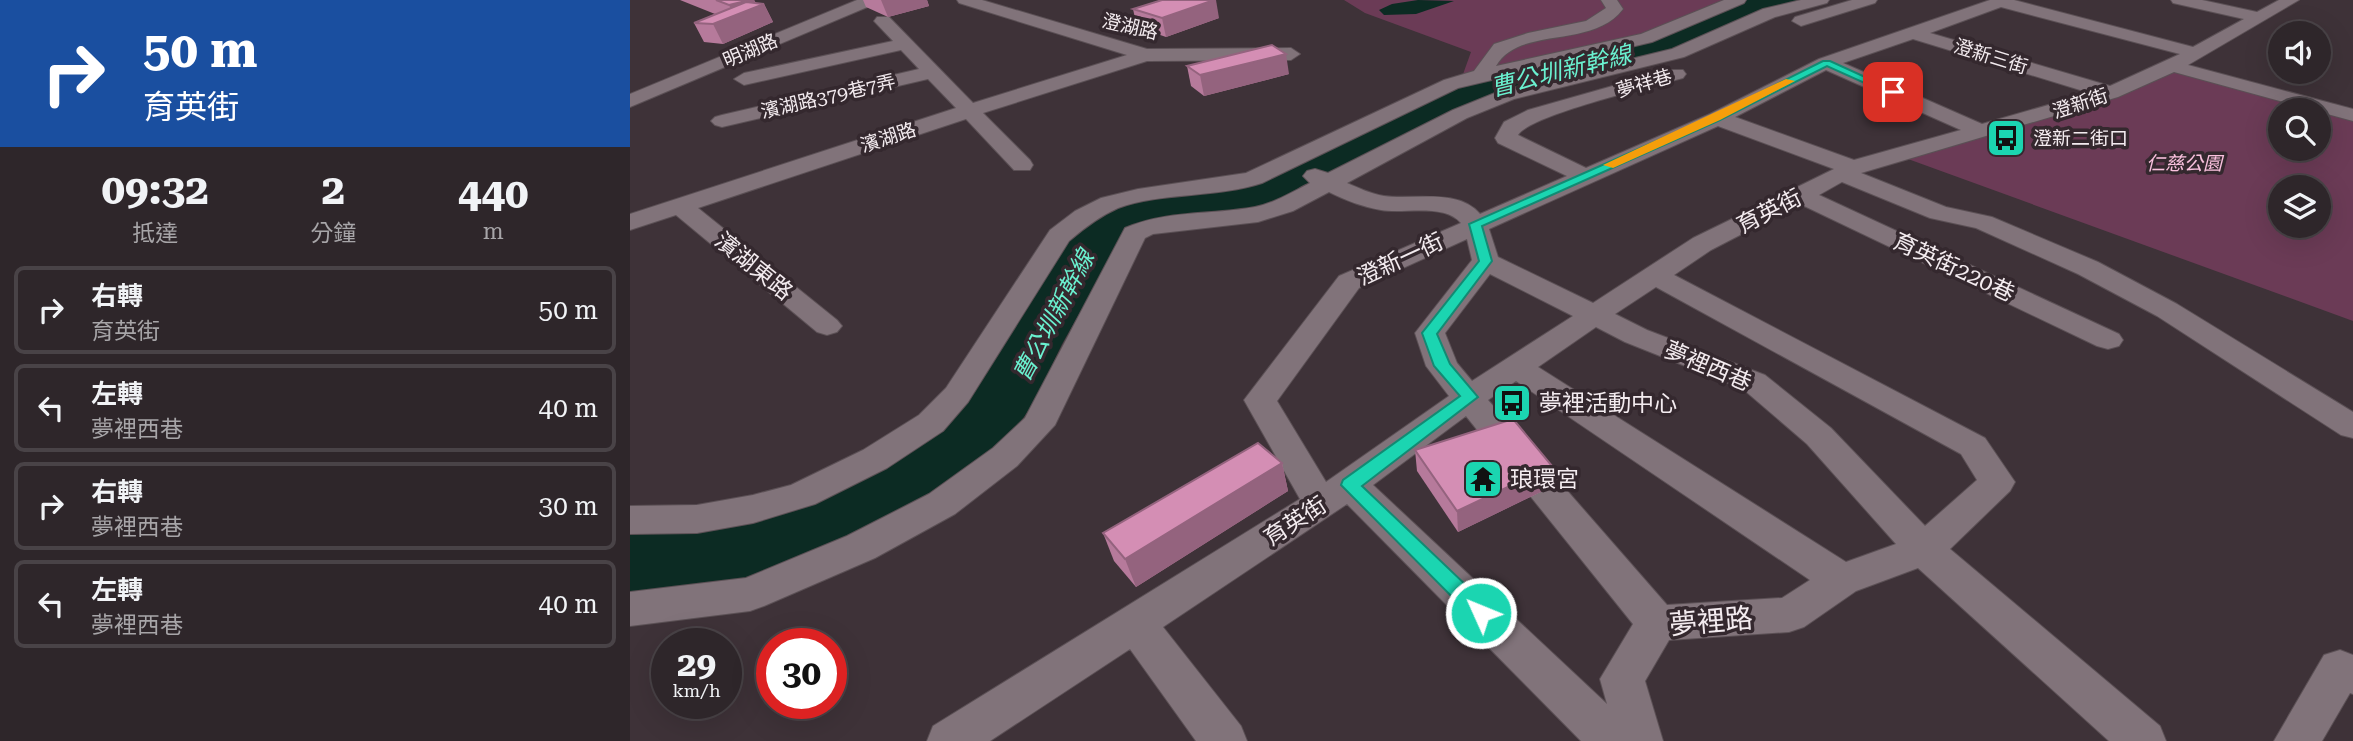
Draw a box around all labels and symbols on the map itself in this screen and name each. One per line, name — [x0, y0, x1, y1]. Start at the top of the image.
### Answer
street label: 澄湖路 — [1100, 9, 1160, 44]
street label: 明湖路 — [719, 29, 781, 72]
street label: 澄新三街 — [1951, 34, 2031, 79]
water label: 曹公圳新幹線 — [1488, 39, 1637, 102]
pin — [1863, 62, 1923, 122]
street label: 夢祥巷 — [1614, 65, 1675, 102]
street label: 濱湖路379巷7弄 — [759, 70, 898, 123]
street label: 澄新街 — [2049, 84, 2111, 123]
bus stop icon: 澄新二街口 — [1985, 117, 2027, 159]
street label: 濱湖路 — [857, 118, 919, 157]
place label: 澄新二街口 — [2033, 127, 2128, 150]
park label: 仁慈公園 — [2146, 152, 2225, 175]
street label: 育英街 — [1732, 184, 1806, 239]
street label: 濱湖東路 — [709, 227, 798, 306]
street label: 澄新一街 — [1353, 228, 1448, 291]
street label: 育英街220巷 — [1889, 228, 2019, 307]
water label: 曹公圳新幹線 — [1008, 243, 1102, 386]
street label: 夢裡西巷 — [1660, 336, 1755, 397]
bus stop icon: 夢裡活動中心 — [1491, 382, 1533, 424]
place label: 夢裡活動中心 — [1539, 390, 1677, 417]
temple icon: 琅環宮 — [1462, 458, 1504, 500]
place label: 琅環宮 — [1510, 466, 1579, 493]
street label: 育英街 — [1259, 491, 1332, 552]
position arrow — [1444, 576, 1518, 650]
street label: 夢裡路 — [1668, 601, 1754, 642]
speed limit sign: 30 — [756, 628, 847, 719]

